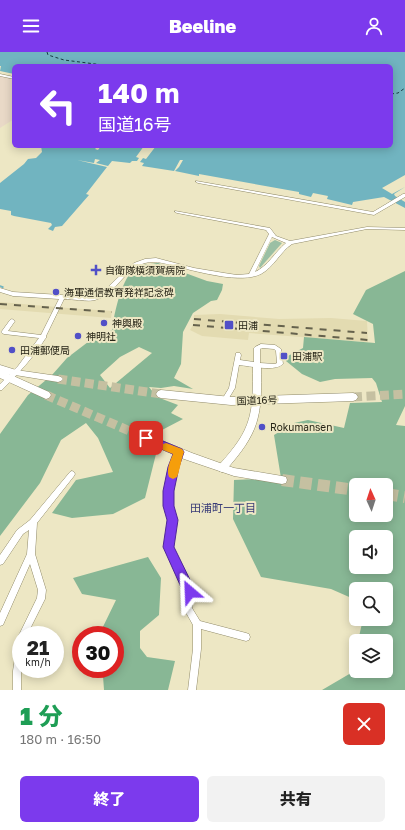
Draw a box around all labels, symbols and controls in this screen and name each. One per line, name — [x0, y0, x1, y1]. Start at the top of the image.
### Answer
icon: menu — [20, 15, 42, 37]
text: Beeline — [169, 15, 236, 37]
icon: person — [363, 15, 385, 37]
text: 140 m — [98, 76, 180, 109]
icon: left — [32, 80, 84, 132]
text: 国道16号 — [98, 113, 172, 135]
marker: 自衛隊横須賀病院 — [90, 264, 102, 276]
place label: 自衛隊横須賀病院 — [105, 264, 185, 276]
place label: 海軍通信教育発祥記念碑 — [64, 286, 174, 298]
marker: 海軍通信教育発祥記念碑 — [51, 287, 61, 297]
place label: 神輿殿 — [112, 317, 142, 329]
marker: 神輿殿 — [99, 318, 109, 328]
marker: 田浦 — [223, 319, 235, 331]
place label: 田浦 — [238, 319, 258, 331]
place label: 神明社 — [86, 330, 116, 342]
marker: 神明社 — [73, 331, 83, 341]
place label: 田浦郵便局 — [20, 344, 70, 356]
marker: 田浦郵便局 — [7, 345, 17, 355]
place label: 田浦駅 — [292, 350, 323, 362]
marker: 田浦駅 — [279, 351, 289, 361]
street label: 国道16号 — [236, 393, 278, 407]
pin — [129, 421, 163, 455]
place label: Rokumansen — [270, 421, 332, 433]
marker: Rokumansen — [257, 422, 267, 432]
icon: arrive — [135, 427, 157, 449]
north arrow — [349, 478, 393, 522]
map controls — [349, 478, 393, 678]
district label: 田浦町一丁目 — [190, 501, 256, 514]
button: sound — [349, 530, 393, 574]
position arrow — [169, 571, 211, 613]
button: search — [349, 582, 393, 626]
speed limit sign: 30 — [72, 626, 124, 678]
button: layers — [349, 634, 393, 678]
text: 21 — [27, 635, 49, 659]
text: km/h — [25, 656, 51, 668]
text: 1 分 — [20, 701, 63, 730]
button: close — [343, 703, 385, 745]
text: 180 m · 16:50 — [20, 731, 101, 747]
button: 終了 — [20, 776, 199, 822]
button: 共有 — [207, 776, 385, 822]

